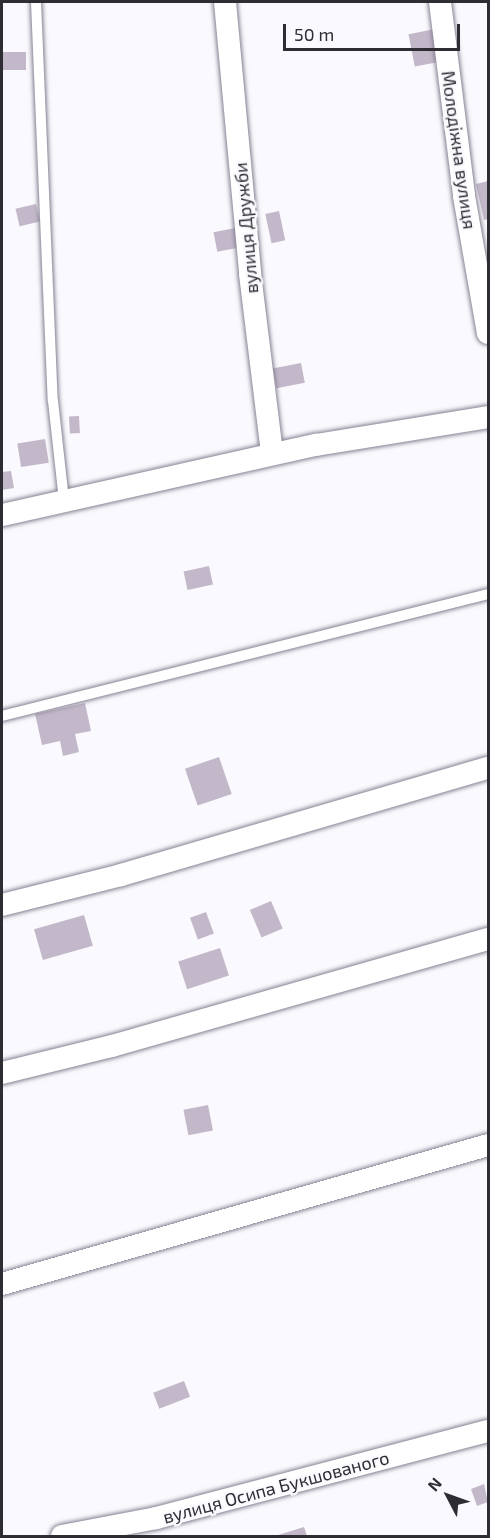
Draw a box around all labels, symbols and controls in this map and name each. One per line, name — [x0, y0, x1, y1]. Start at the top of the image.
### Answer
scale bar — [286, 12, 463, 50]
text: 50 m — [294, 23, 334, 45]
street label: Молодіжна вулиця — [437, 69, 481, 231]
street label: вулиця Дружби — [230, 162, 262, 294]
street label: вулиця Осипа Букшованого — [160, 1446, 392, 1528]
north arrow — [418, 1466, 478, 1526]
text: N — [423, 1473, 445, 1494]

